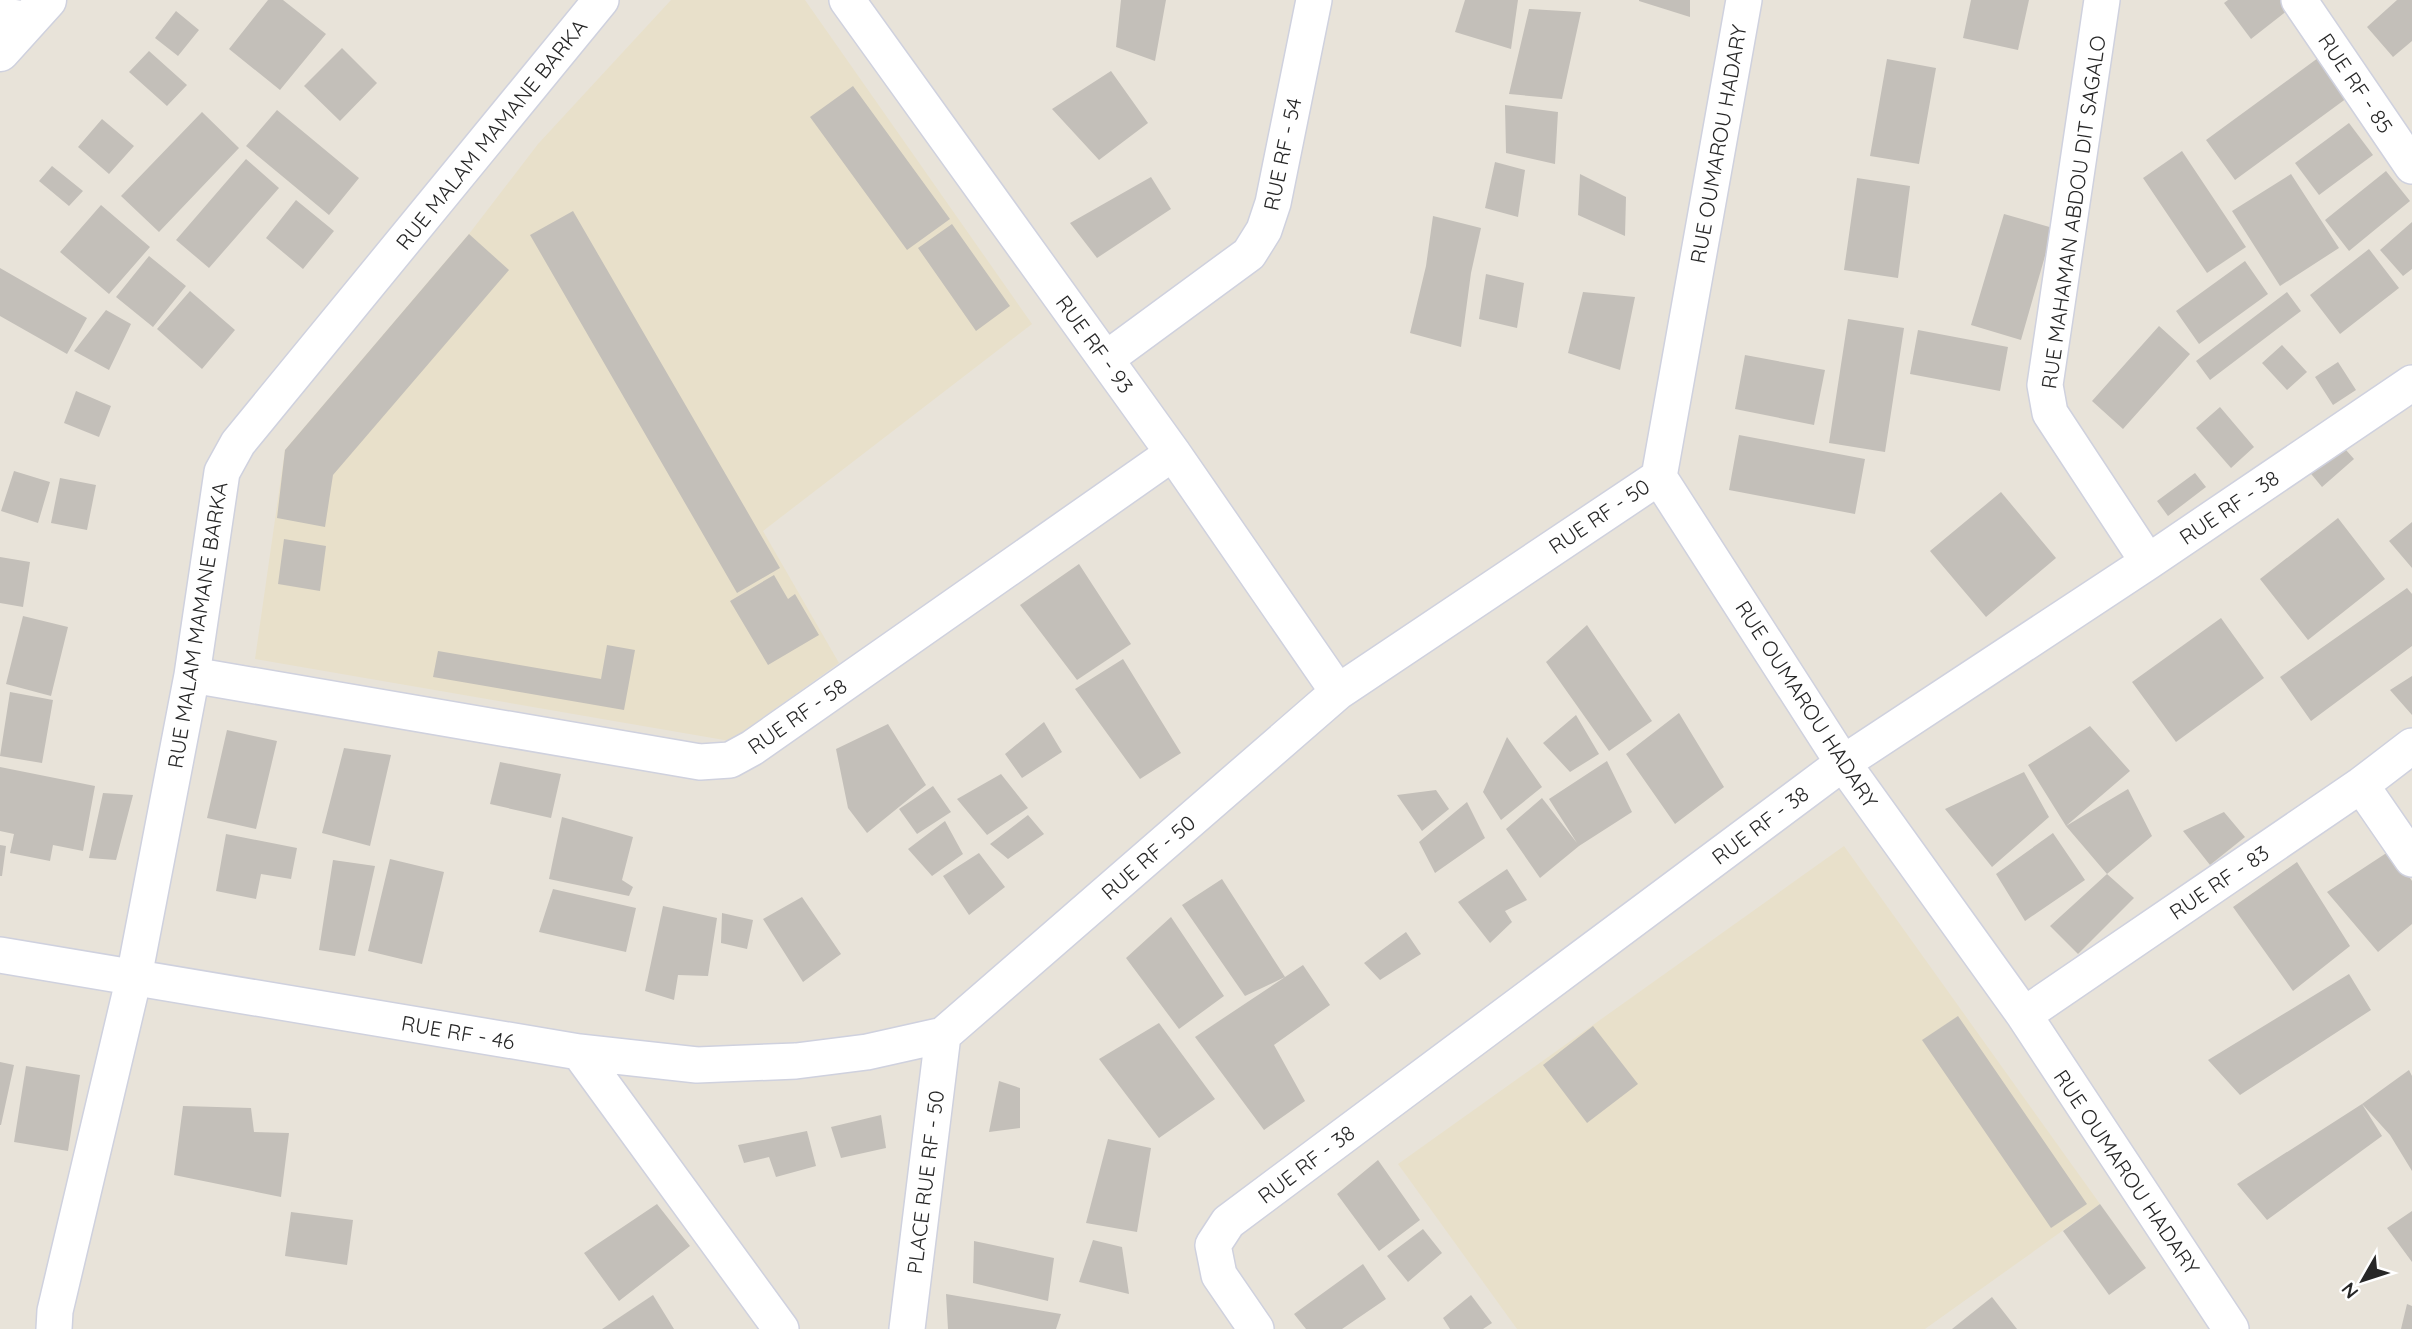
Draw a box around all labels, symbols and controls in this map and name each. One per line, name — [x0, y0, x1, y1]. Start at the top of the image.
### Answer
street label: RUE MALAM MAMANE BARKA — [390, 13, 592, 255]
street label: RUE OUMAROU HADARY — [1684, 22, 1752, 265]
street label: RUE RF - 85 — [2313, 28, 2399, 138]
street label: RUE MAHAMAN ABDOU DIT SAGALO — [2035, 34, 2111, 390]
street label: RUE RF - 54 — [1257, 95, 1307, 213]
street label: RUE RF - 93 — [1051, 290, 1139, 398]
street label: RUE RF - 38 — [2174, 464, 2284, 550]
street label: RUE RF - 50 — [1544, 473, 1654, 559]
street label: RUE MALAM MAMANE BARKA — [162, 480, 232, 770]
street label: RUE OUMAROU HADARY — [1730, 595, 1884, 813]
street label: RUE RF - 58 — [742, 672, 852, 760]
street label: RUE RF - 38 — [1706, 780, 1814, 870]
street label: RUE RF - 50 — [1096, 809, 1200, 905]
street label: RUE RF - 83 — [2164, 839, 2274, 925]
street label: RUE RF - 46 — [399, 1009, 517, 1055]
street label: RUE OUMAROU HADARY — [2049, 1064, 2206, 1280]
street label: PLACE RUE RF - 50 — [901, 1089, 949, 1275]
street label: RUE RF - 38 — [1252, 1119, 1360, 1209]
north arrow — [2328, 1245, 2398, 1315]
text: N — [2336, 1278, 2364, 1304]

